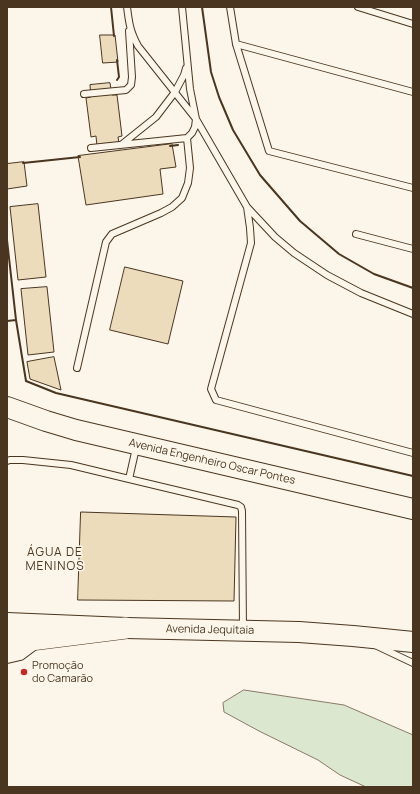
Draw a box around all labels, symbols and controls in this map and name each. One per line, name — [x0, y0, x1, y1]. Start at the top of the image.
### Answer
street label: Avenida Engenheiro Oscar Pontes — [127, 436, 297, 488]
district label: ÁGUA DE MENINOS — [25, 546, 85, 574]
street label: Avenida Jequitaia — [166, 623, 254, 637]
place label: Promoção do Camarão — [32, 659, 93, 685]
marker: Promoção do Camarão — [19, 667, 29, 677]

